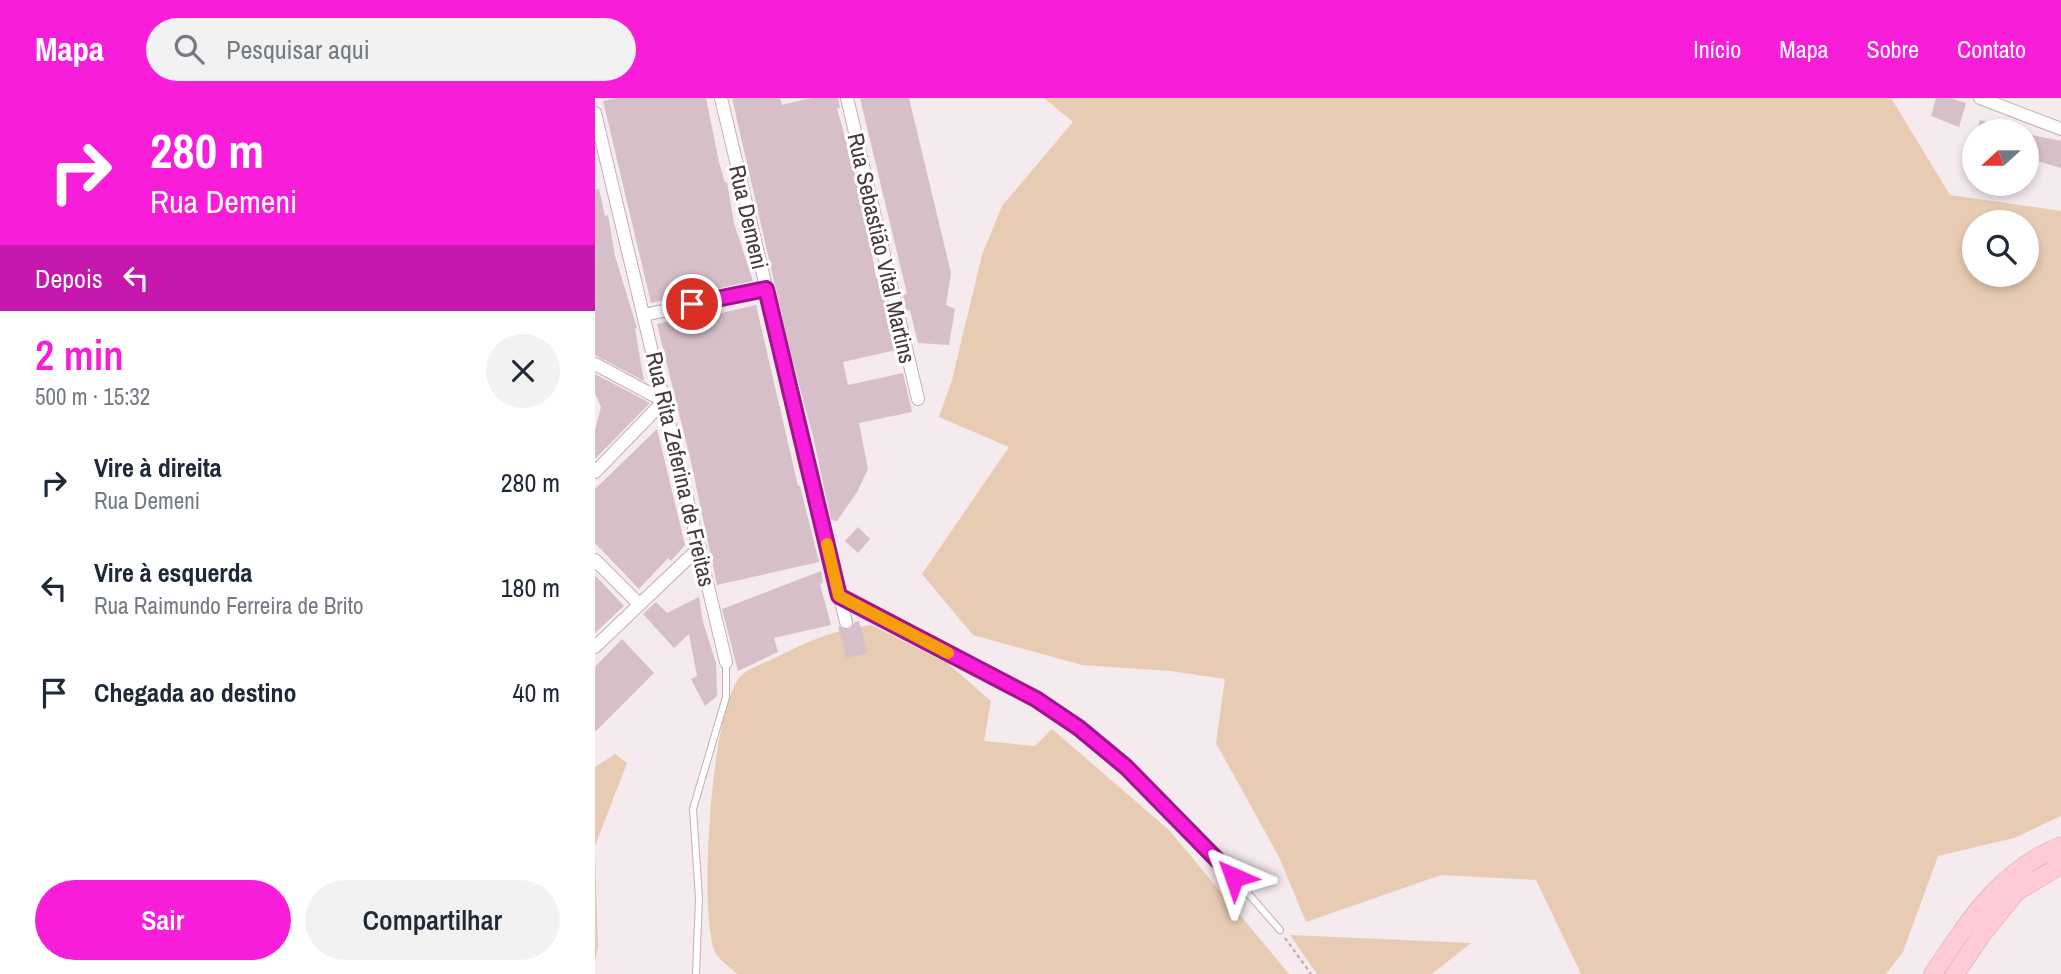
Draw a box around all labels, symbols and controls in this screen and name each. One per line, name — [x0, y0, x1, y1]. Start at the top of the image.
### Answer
search box — [146, 18, 636, 81]
text: Mapa — [35, 27, 104, 71]
icon: search — [170, 30, 208, 68]
text: Pesquisar aqui — [226, 32, 370, 67]
text: Início — [1693, 33, 1741, 65]
text: Mapa — [1779, 33, 1829, 65]
text: Sobre — [1867, 33, 1919, 65]
text: Contato — [1957, 33, 2026, 65]
text: 280 m — [150, 117, 264, 183]
north arrow — [1962, 119, 2039, 196]
map controls — [1962, 119, 2039, 287]
icon: right — [35, 126, 126, 217]
street label: Rua Sebastião Vital Martins — [840, 130, 924, 366]
street label: Rua Demeni — [722, 162, 776, 272]
text: Rua Demeni — [150, 180, 297, 223]
button: search — [1962, 210, 2039, 287]
icon: left — [117, 259, 155, 297]
text: Depois — [35, 261, 103, 296]
pin — [662, 274, 722, 334]
icon: arrive — [673, 285, 711, 323]
text: 2 min — [35, 327, 124, 383]
button: close — [486, 334, 560, 408]
street label: Rua Rita Zeferina de Freitas — [639, 349, 723, 589]
text: 500 m · 15:32 — [35, 381, 150, 412]
text: Vire à direita — [94, 450, 222, 485]
icon: right — [35, 464, 73, 502]
text: 280 m — [501, 465, 560, 500]
text: Rua Demeni — [94, 485, 200, 516]
text: Vire à esquerda — [94, 555, 252, 590]
icon: left — [35, 569, 73, 607]
text: 180 m — [501, 570, 560, 605]
text: Rua Raimundo Ferreira de Brito — [94, 590, 364, 621]
icon: arrive — [35, 674, 73, 712]
text: Chegada ao destino — [94, 675, 297, 710]
text: 40 m — [513, 675, 560, 710]
position arrow — [1197, 840, 1271, 914]
button: Sair — [35, 880, 291, 960]
button: Compartilhar — [305, 880, 560, 960]

